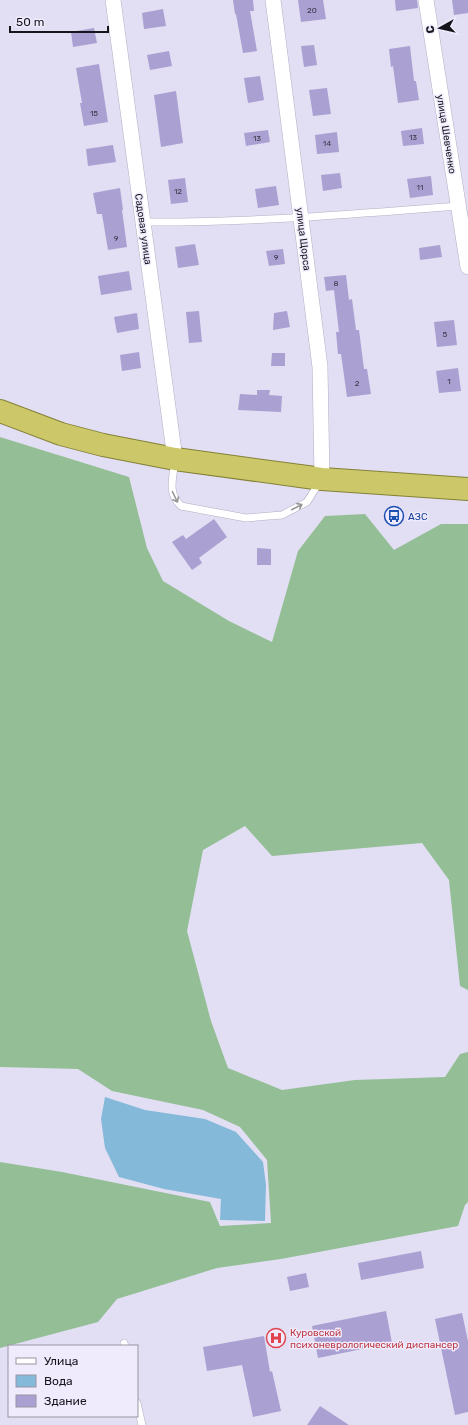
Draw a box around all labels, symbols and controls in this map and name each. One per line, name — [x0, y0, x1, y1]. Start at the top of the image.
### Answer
house number: 20 — [307, 6, 317, 15]
scale bar — [10, 8, 108, 34]
north arrow — [420, 8, 460, 48]
text: 50 m — [16, 15, 44, 29]
text: С — [424, 24, 438, 34]
street label: улица Шевченко — [434, 94, 458, 175]
house number: 15 — [90, 109, 98, 118]
house number: 13 — [409, 133, 417, 142]
house number: 13 — [253, 134, 261, 143]
house number: 14 — [323, 139, 331, 148]
house number: 11 — [417, 183, 423, 192]
house number: 12 — [174, 187, 182, 196]
street label: Садовая улица — [132, 193, 154, 265]
street label: улица Щорса — [293, 207, 313, 271]
house number: 9 — [114, 234, 119, 243]
house number: 9 — [274, 253, 279, 262]
house number: 8 — [333, 279, 339, 288]
house number: 5 — [443, 330, 448, 339]
house number: 1 — [447, 377, 451, 386]
house number: 2 — [355, 379, 360, 388]
one-way arrow — [172, 491, 179, 503]
one-way arrow — [290, 503, 302, 511]
bus stop icon: АЗС — [383, 505, 405, 527]
place label: АЗС — [408, 511, 428, 523]
hospital icon: Куровской психоневрологический диспансер — [265, 1327, 287, 1349]
place label: Куровской психоневрологический диспансер — [290, 1327, 458, 1351]
legend — [8, 1345, 138, 1417]
text: Улица — [44, 1354, 78, 1368]
text: Вода — [44, 1374, 73, 1388]
text: Здание — [44, 1394, 87, 1408]

